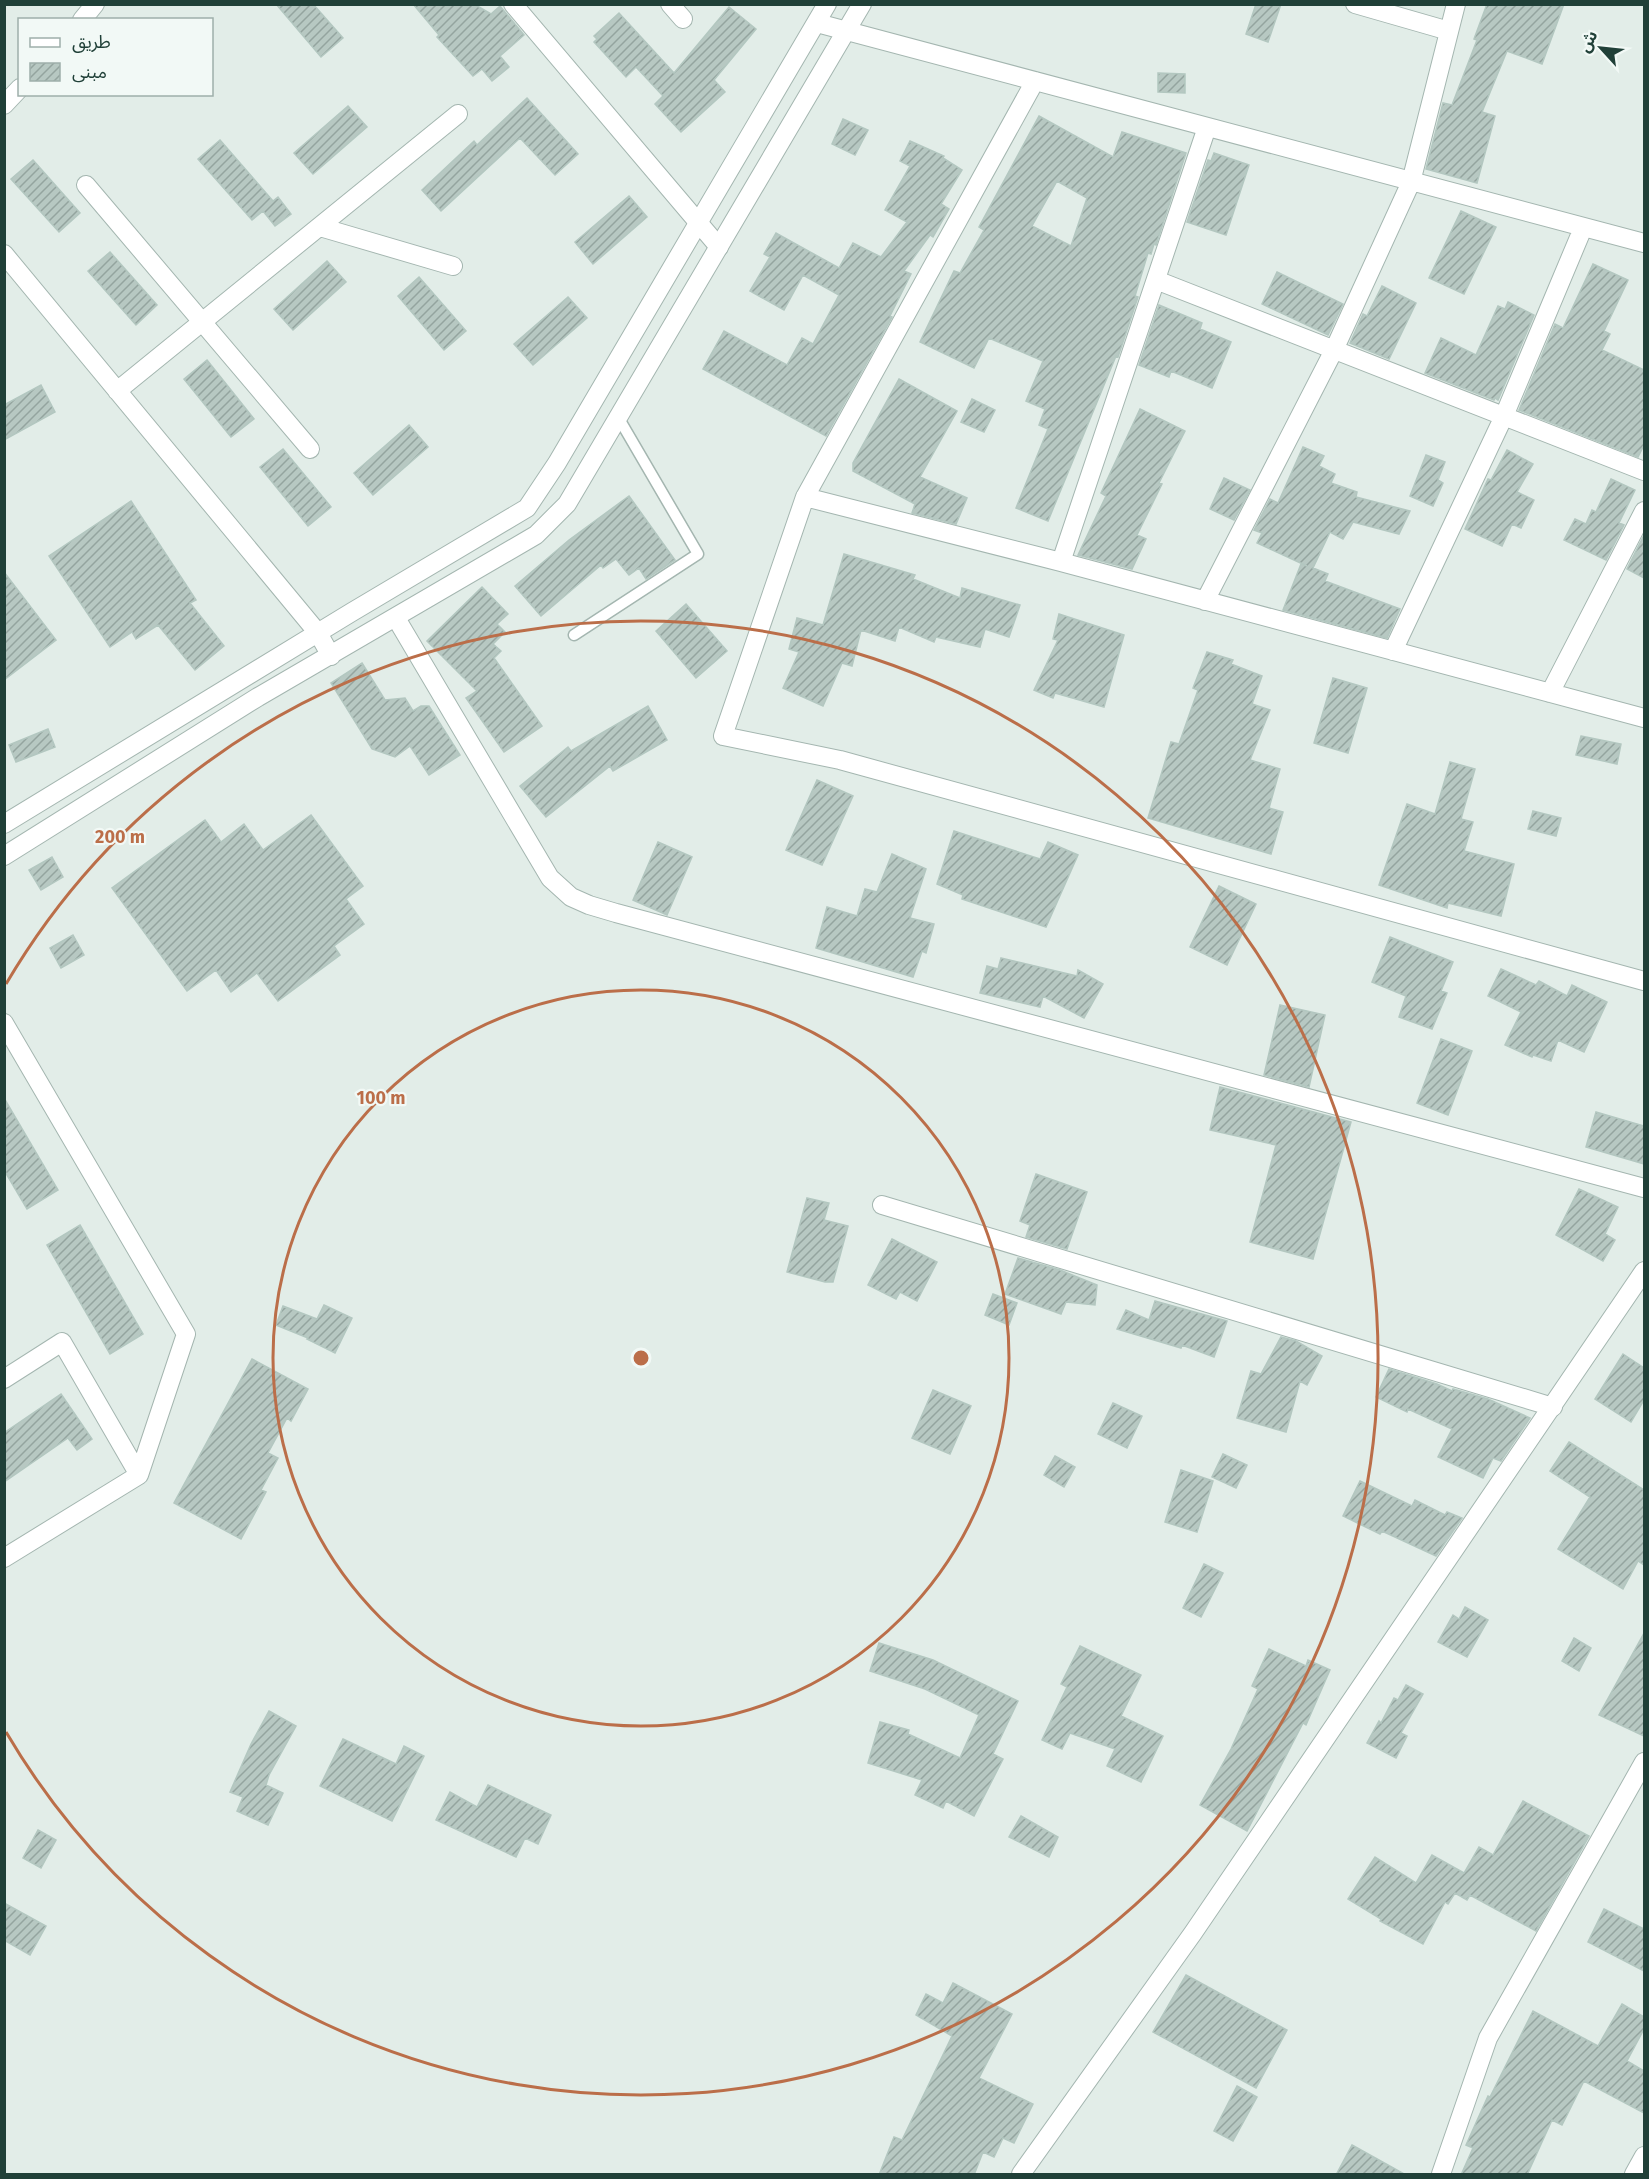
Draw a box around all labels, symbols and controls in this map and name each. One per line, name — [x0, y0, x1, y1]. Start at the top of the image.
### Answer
legend — [18, 18, 213, 96]
north arrow — [1571, 18, 1631, 78]
text: ش — [1575, 27, 1602, 55]
text: طريق — [72, 31, 111, 53]
text: مبنى — [72, 61, 107, 83]
text: 200 m — [95, 826, 145, 848]
text: 100 m — [357, 1087, 405, 1109]
centre of rings — [631, 1348, 651, 1368]

